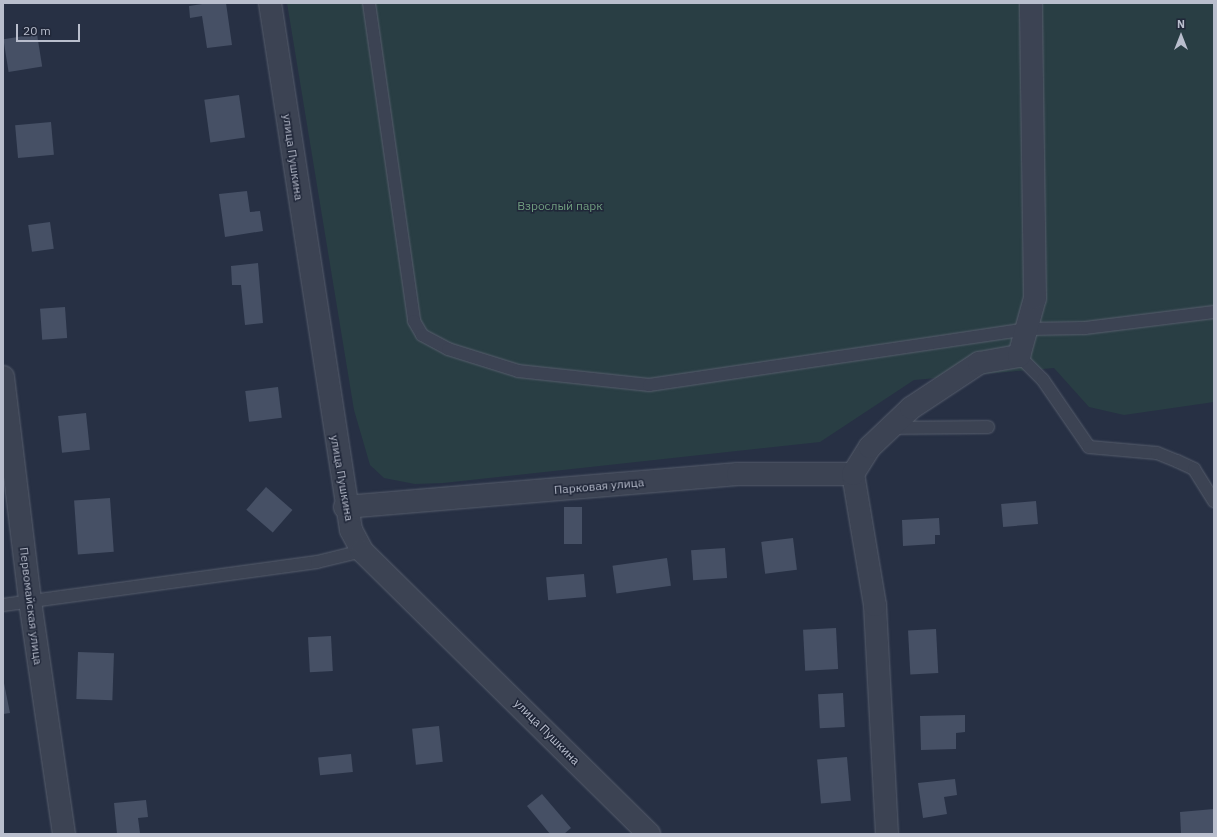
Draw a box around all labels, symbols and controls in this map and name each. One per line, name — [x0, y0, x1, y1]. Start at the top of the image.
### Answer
scale bar — [18, 16, 82, 42]
north arrow — [1161, 16, 1201, 56]
text: N — [1177, 17, 1185, 31]
text: 20 m — [23, 23, 51, 38]
street label: улица Пушкина — [280, 113, 306, 201]
park label: Взрослый парк — [517, 199, 603, 213]
street label: улица Пушкина — [327, 434, 357, 522]
street label: Парковая улица — [553, 475, 645, 497]
street label: Первомайская улица — [17, 546, 45, 666]
street label: улица Пушкина — [511, 696, 583, 768]

